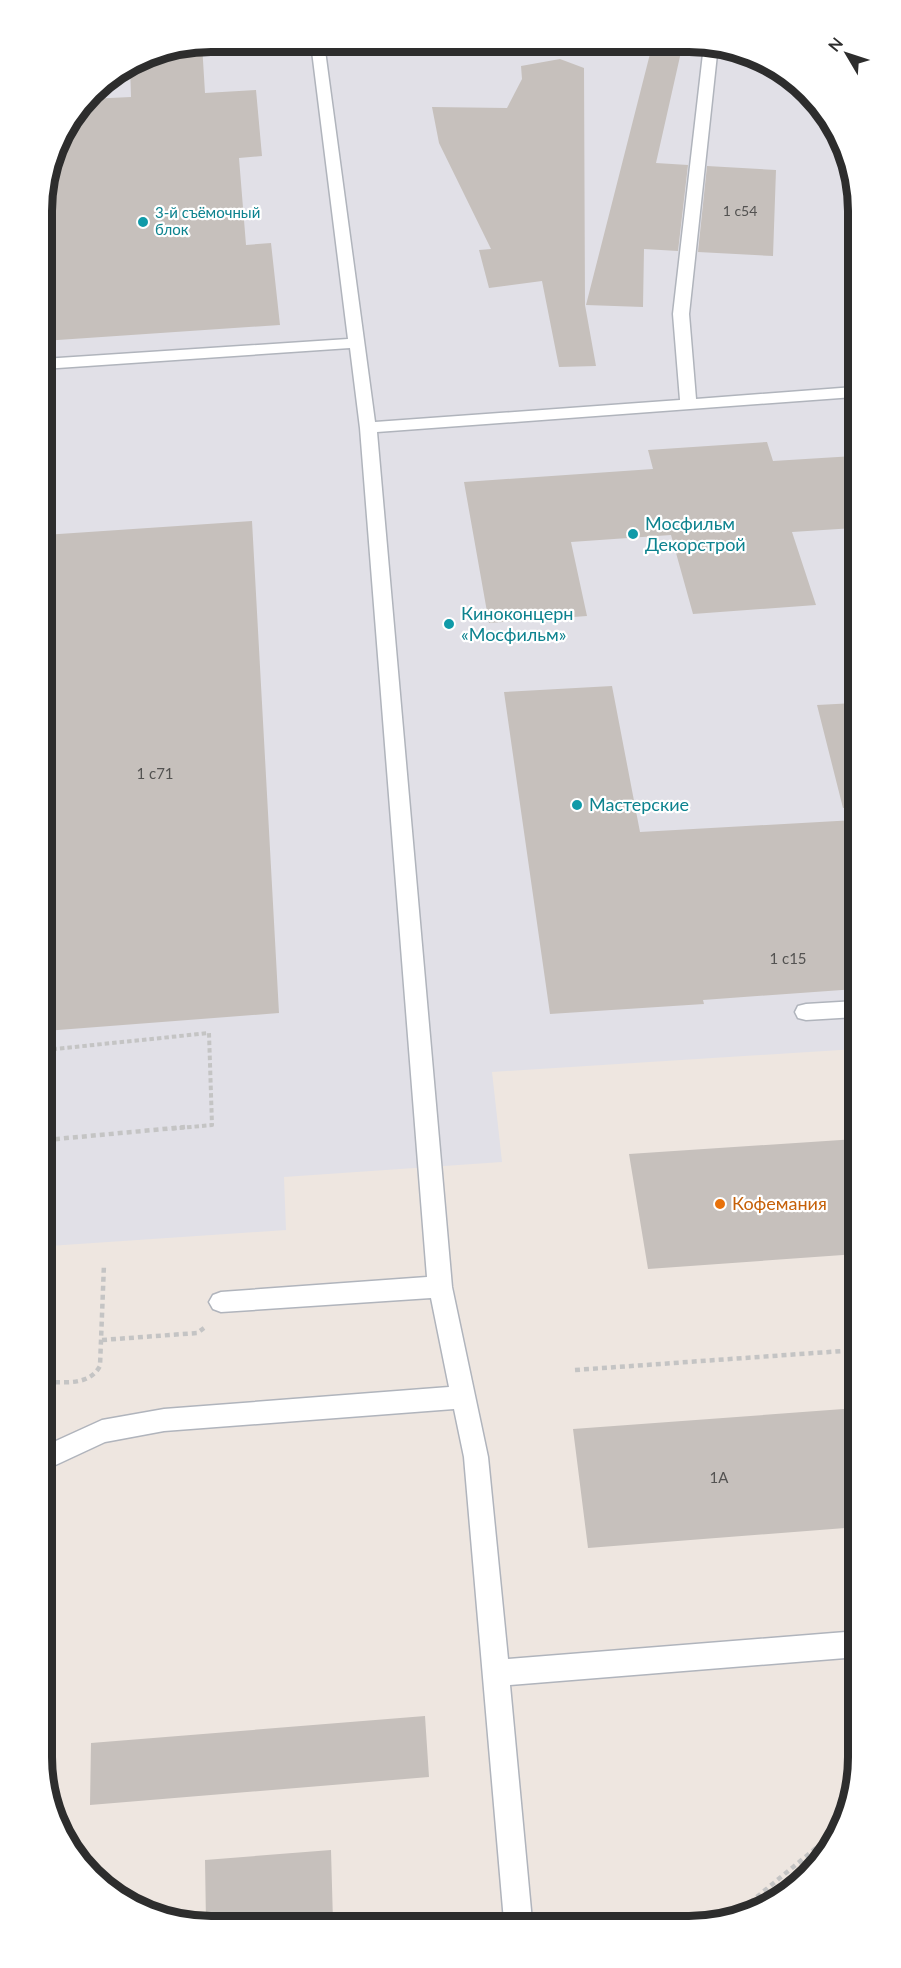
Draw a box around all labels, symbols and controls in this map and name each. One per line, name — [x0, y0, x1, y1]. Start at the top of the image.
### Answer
north arrow — [817, 24, 877, 84]
text: N — [824, 33, 846, 55]
house number: 1 с54 — [723, 202, 757, 219]
place label: 3-й съёмочный блок — [155, 203, 260, 238]
marker: 3-й съёмочный блок — [136, 215, 150, 229]
place label: Мосфильм Декорстрой — [645, 512, 746, 555]
marker: Мосфильм Декорстрой — [626, 527, 640, 541]
place label: Киноконцерн «Мосфильм» — [461, 602, 573, 645]
marker: Киноконцерн «Мосфильм» — [442, 617, 456, 631]
house number: 1 с71 — [136, 764, 174, 782]
place label: Мастерские — [589, 793, 689, 815]
marker: Мастерские — [570, 798, 584, 812]
house number: 1 с15 — [769, 949, 807, 967]
place label: Кофемания — [732, 1192, 827, 1214]
marker: Кофемания — [713, 1197, 727, 1211]
house number: 1А — [710, 1468, 729, 1486]

